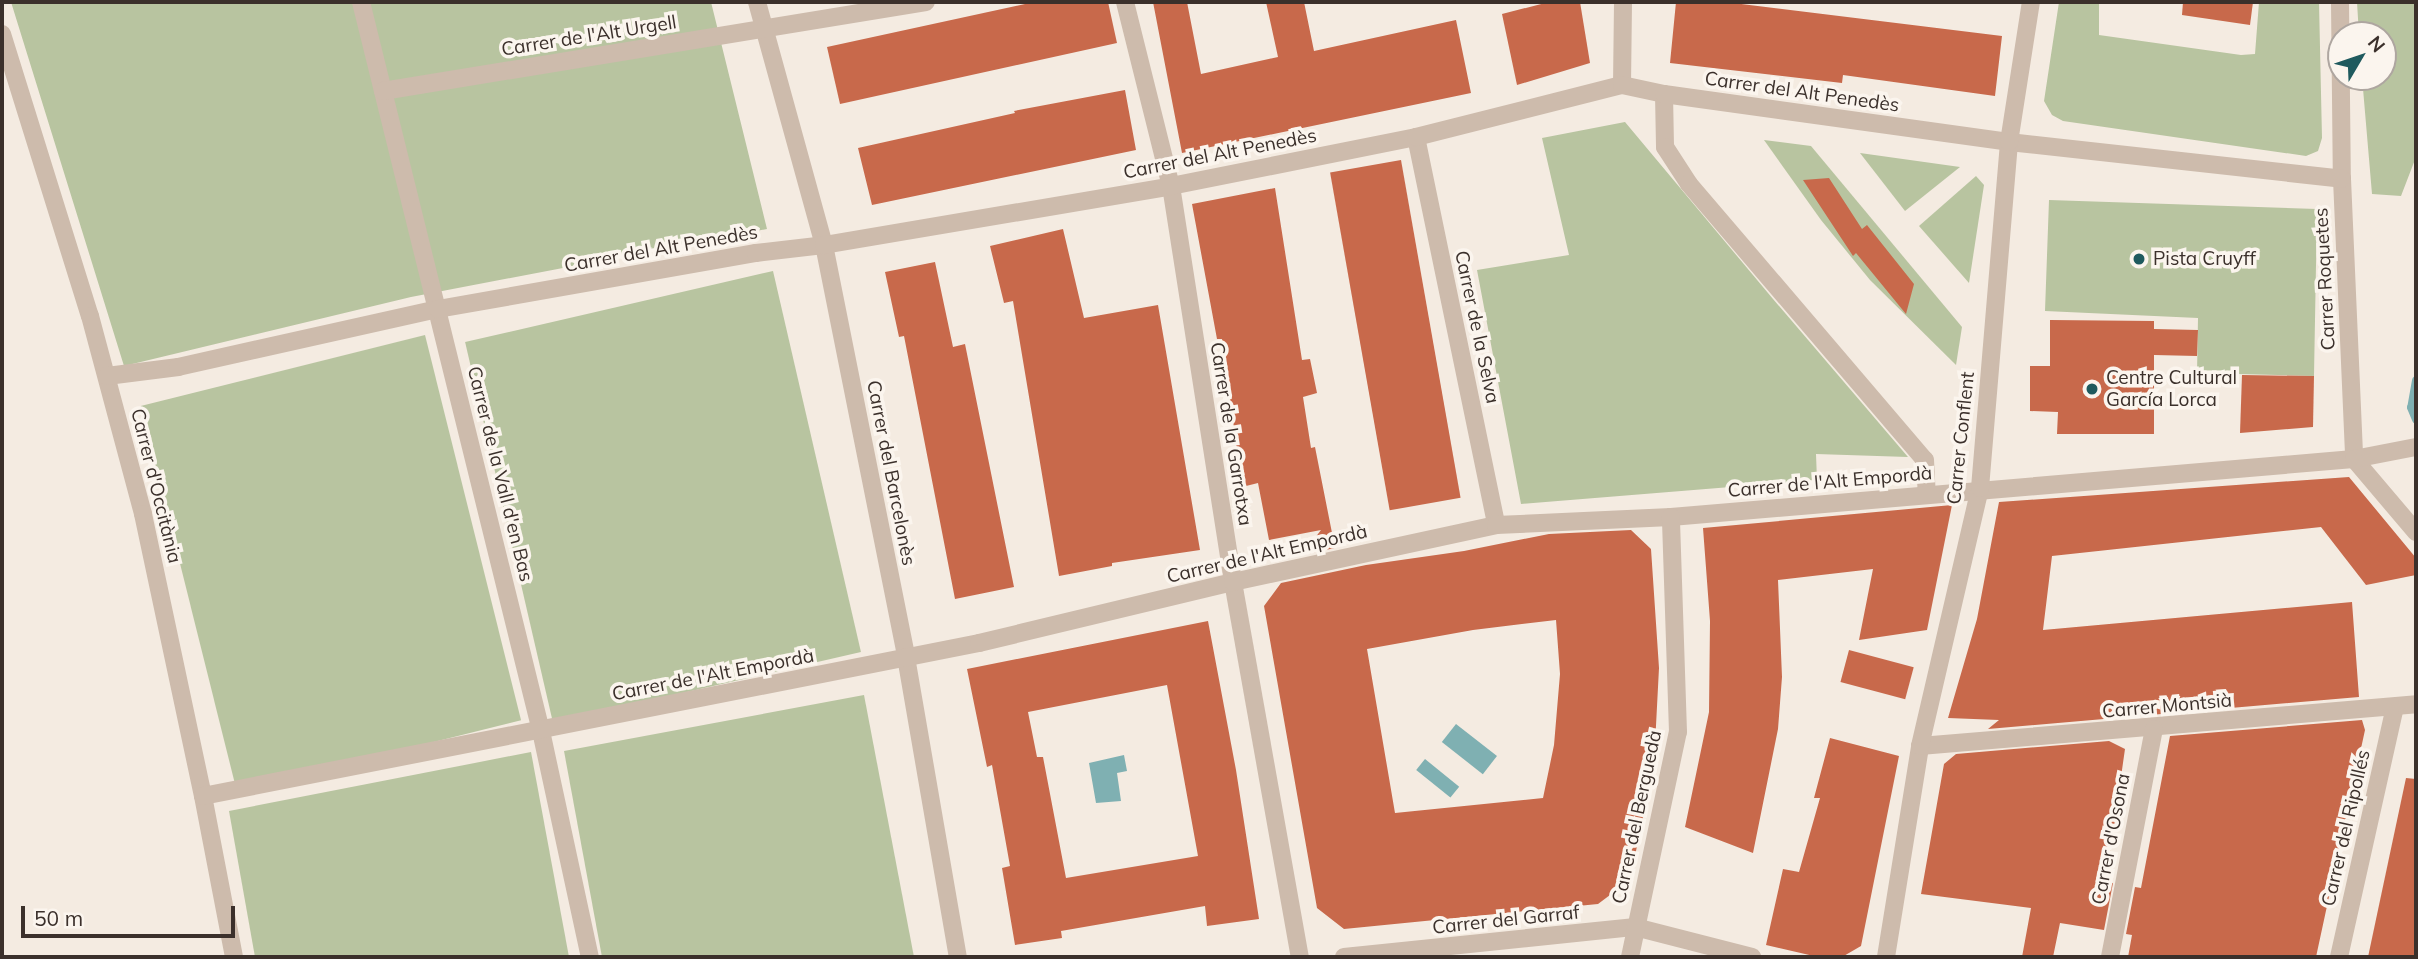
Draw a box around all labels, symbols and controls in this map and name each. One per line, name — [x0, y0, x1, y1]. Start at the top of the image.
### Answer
street label: Carrer de l'Alt Urgell — [500, 11, 678, 61]
north arrow — [2327, 21, 2397, 91]
text: N — [2363, 31, 2391, 57]
street label: Carrer del Alt Penedès — [1703, 67, 1901, 117]
street label: Carrer del Alt Penedès — [1122, 124, 1318, 184]
street label: Carrer Roquetes — [2310, 207, 2340, 351]
street label: Carrer del Alt Penedès — [562, 221, 760, 277]
place label: Pista Cruyff — [2153, 248, 2256, 270]
street label: Carrer de la Selva — [1450, 249, 1504, 405]
marker: Pista Cruyff — [2131, 251, 2147, 267]
street label: Carrer de la Garrotxa — [1205, 341, 1257, 527]
street label: Carrer de la Vall d'en Bas — [462, 364, 538, 584]
place label: Centre Cultural García Lorca — [2106, 367, 2237, 411]
street label: Carrer Conflent — [1943, 371, 1979, 505]
street label: Carrer del Barcelonès — [862, 379, 920, 567]
marker: Centre Cultural García Lorca — [2084, 381, 2100, 397]
street label: Carrer d'Occitània — [126, 406, 186, 566]
street label: Carrer de l'Alt Empordà — [1727, 462, 1933, 502]
street label: Carrer de l'Alt Empordà — [1164, 520, 1370, 588]
street label: Carrer de l'Alt Empordà — [610, 644, 816, 706]
street label: Carrer Montsià — [2101, 689, 2233, 723]
street label: Carrer del Berguedà — [1607, 728, 1667, 906]
street label: Carrer del Ripollés — [2317, 748, 2375, 908]
street label: Carrer d'Osona — [2087, 772, 2135, 906]
scale bar — [24, 892, 238, 936]
street label: Carrer del Garraf — [1431, 901, 1581, 939]
text: 50 m — [34, 905, 83, 931]

